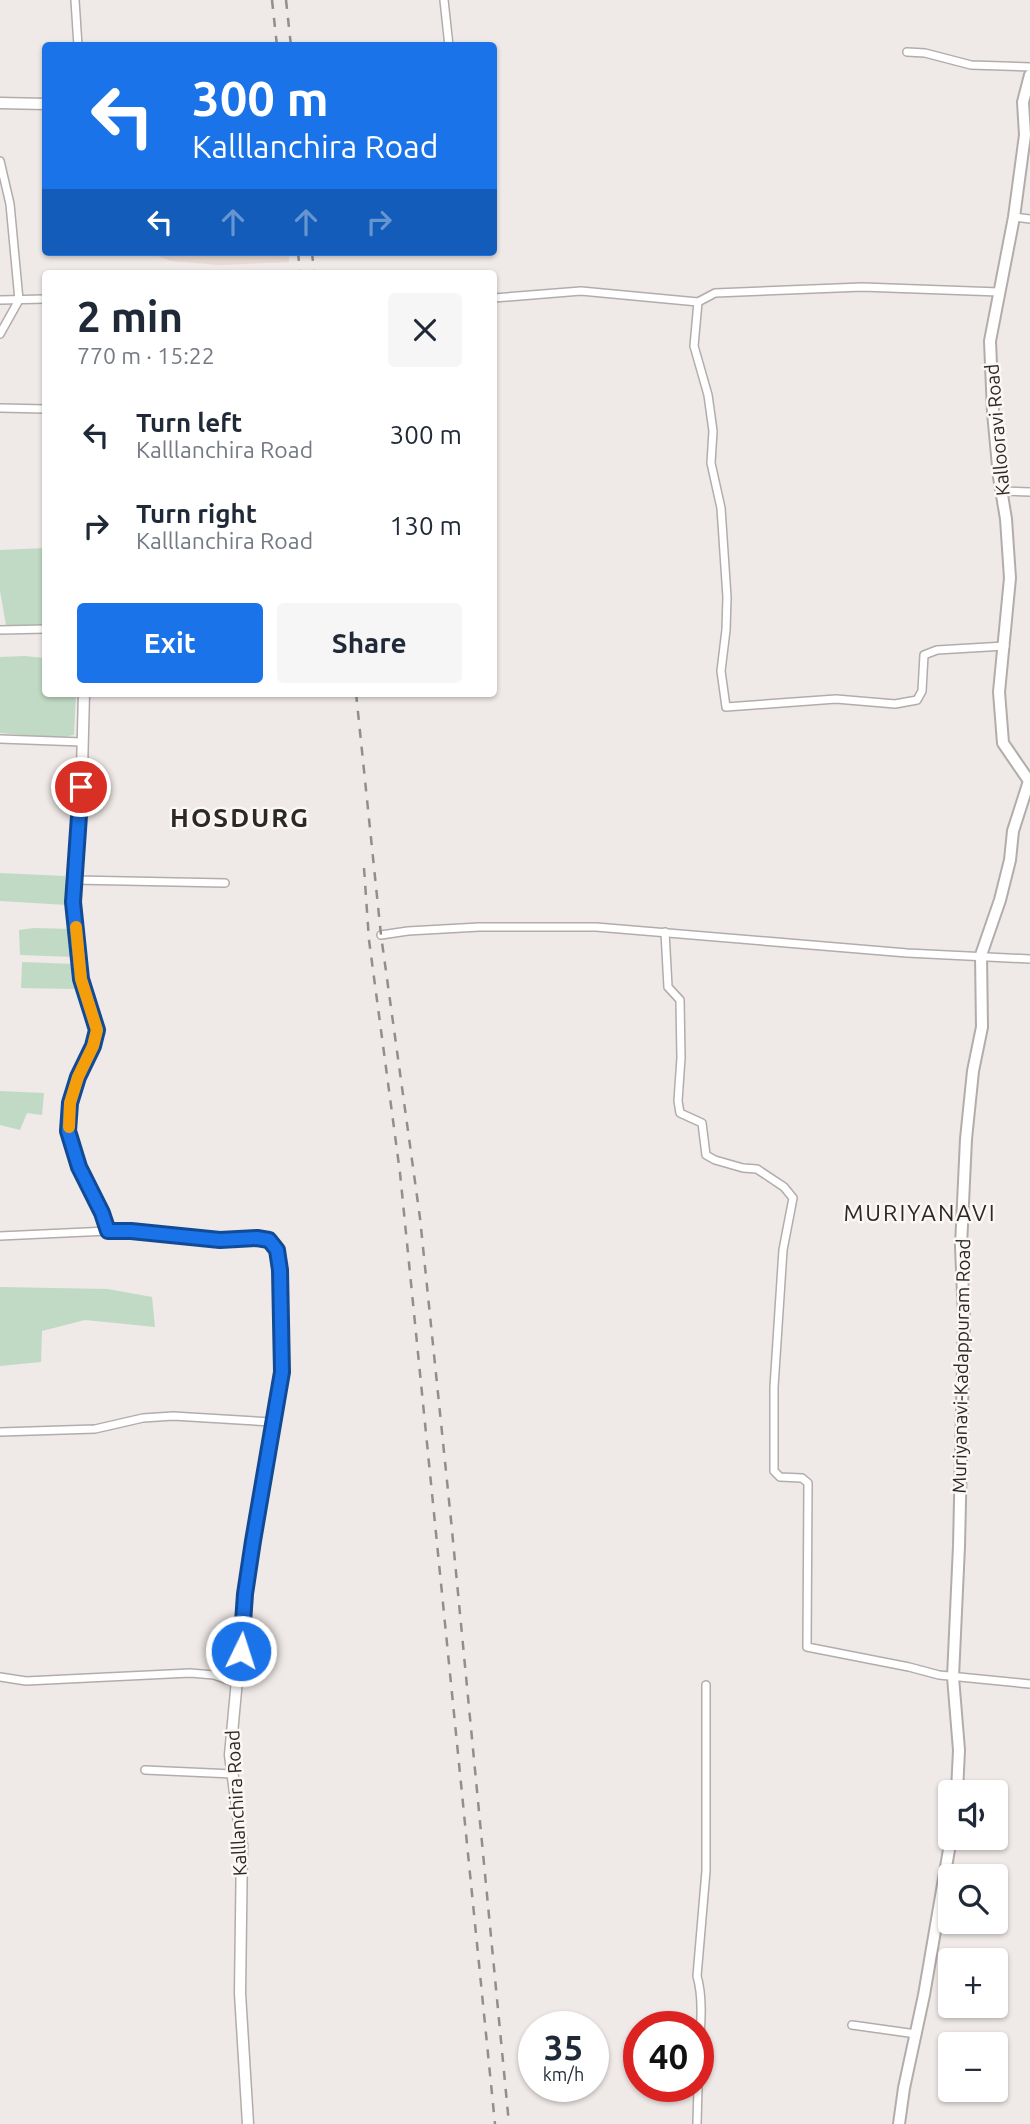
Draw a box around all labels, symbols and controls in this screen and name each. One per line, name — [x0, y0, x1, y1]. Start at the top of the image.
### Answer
icon: left — [77, 70, 168, 161]
text: 300 m — [192, 70, 329, 125]
text: Kalllanchira Road — [192, 128, 438, 164]
icon: left — [141, 203, 179, 241]
icon: ahead — [214, 203, 252, 241]
icon: ahead — [287, 203, 325, 241]
icon: right — [360, 203, 398, 241]
text: 2 min — [77, 293, 183, 340]
button: close — [388, 293, 462, 367]
text: 770 m · 15:22 — [77, 343, 215, 368]
street label: Kallooravi Road — [980, 363, 1014, 497]
text: Turn left — [136, 408, 242, 437]
icon: left — [77, 416, 115, 454]
text: 300 m — [390, 420, 462, 449]
text: Kalllanchira Road — [136, 437, 313, 462]
text: Turn right — [136, 499, 257, 528]
icon: right — [77, 507, 115, 545]
text: 130 m — [390, 511, 462, 540]
text: Kalllanchira Road — [136, 528, 313, 553]
button: Exit — [77, 603, 263, 683]
button: Share — [277, 603, 462, 683]
pin — [51, 757, 111, 817]
icon: arrive — [62, 768, 100, 806]
district label: HOSDURG — [170, 803, 310, 832]
district label: MURIYANAVI — [843, 1200, 997, 1225]
street label: Muriyanavi-Kadappuram Road — [948, 1238, 974, 1494]
position arrow — [204, 1614, 278, 1688]
street label: Kalllanchira Road — [221, 1729, 251, 1877]
map controls — [938, 1780, 1008, 2102]
button: sound — [938, 1780, 1008, 1850]
button: search — [938, 1864, 1008, 1934]
button: + — [938, 1948, 1008, 2018]
speed limit sign: 40 — [623, 2011, 714, 2102]
text: 35 — [544, 2027, 583, 2067]
button: − — [938, 2032, 1008, 2102]
text: km/h — [543, 2064, 584, 2084]

